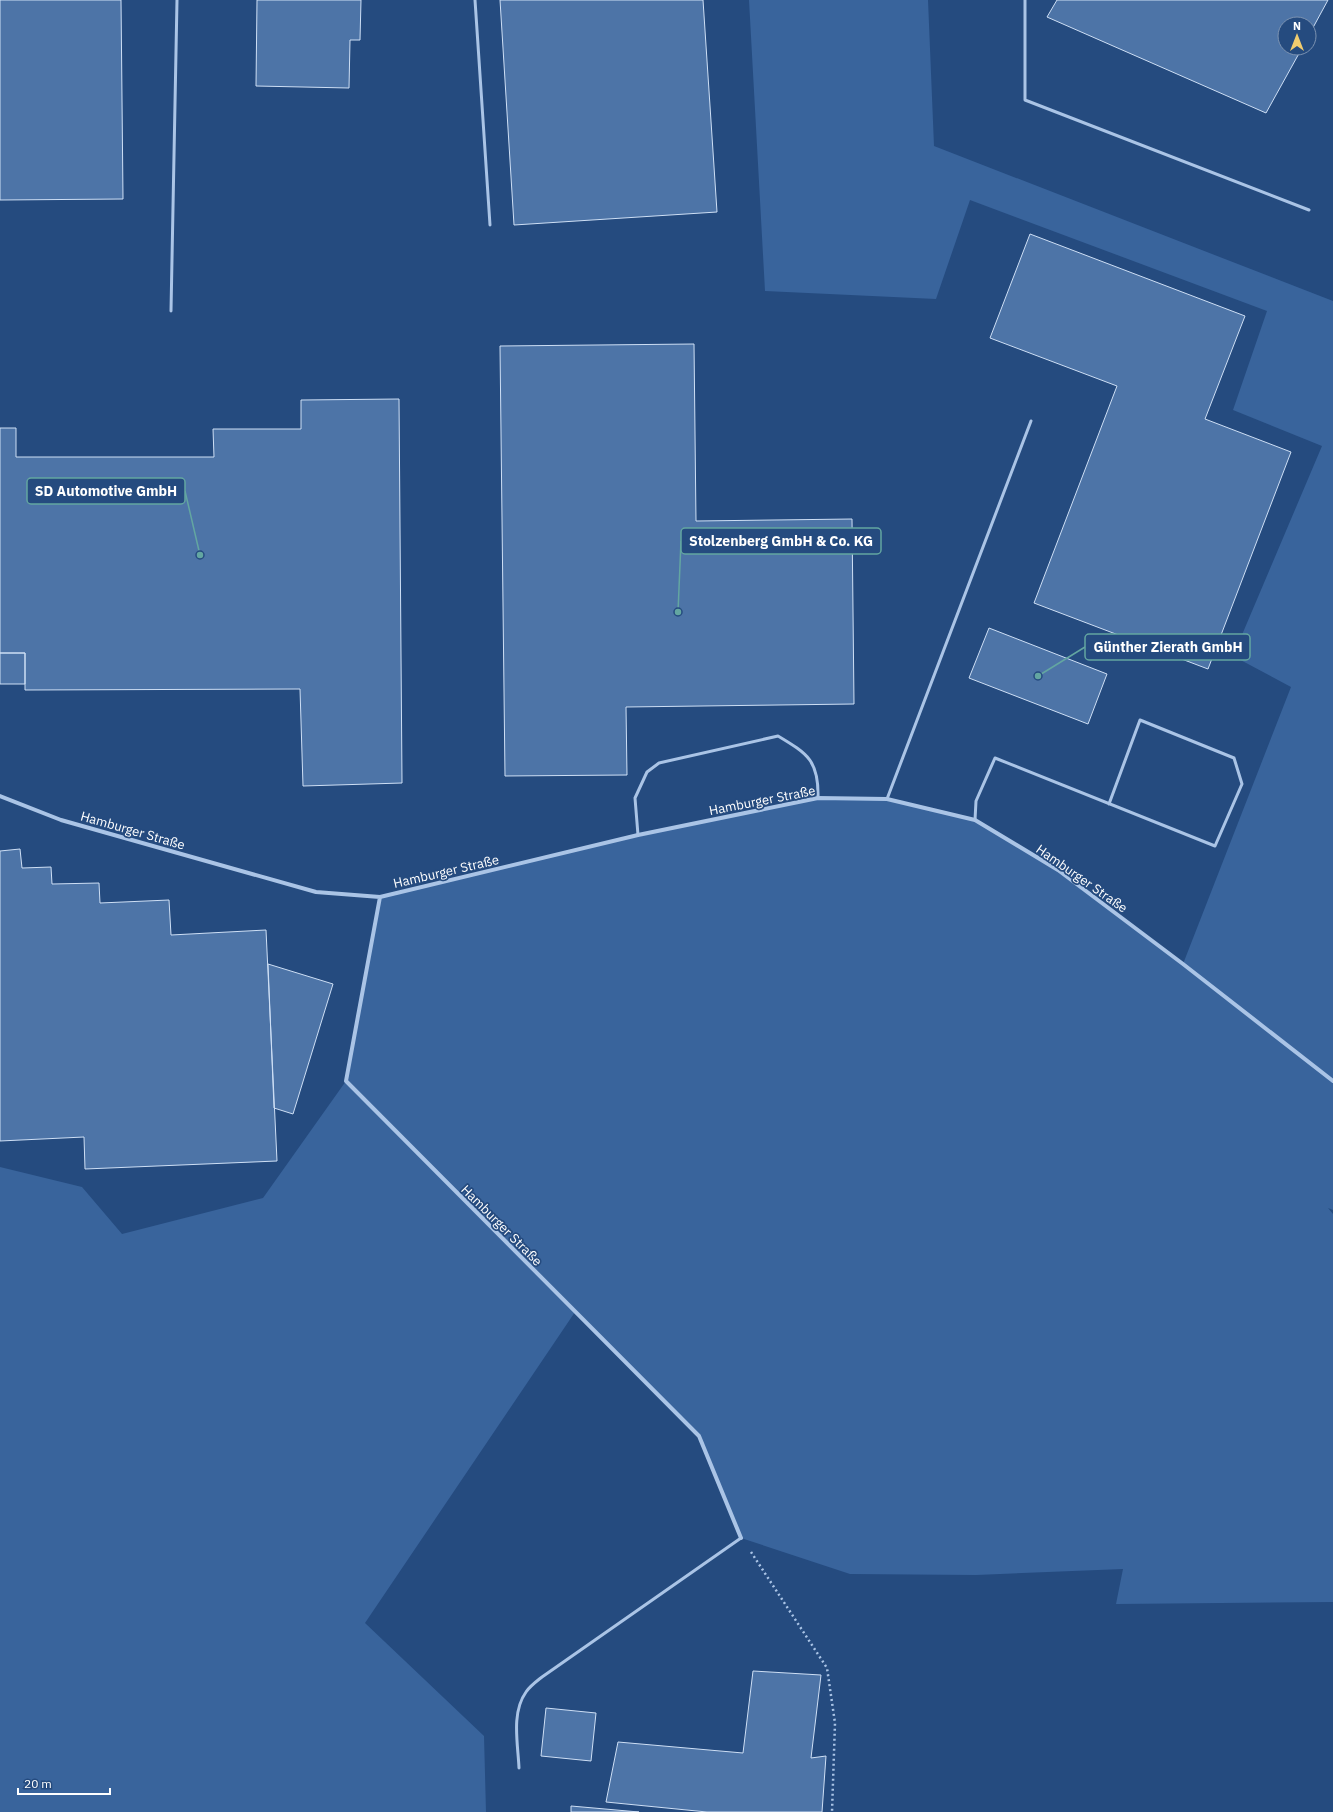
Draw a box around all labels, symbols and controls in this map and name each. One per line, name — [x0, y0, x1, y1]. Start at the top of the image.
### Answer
north arrow — [1277, 16, 1317, 56]
text: N — [1293, 19, 1301, 33]
callout: SD Automotive GmbH — [27, 478, 185, 504]
text: SD Automotive GmbH — [35, 482, 177, 500]
callout: Stolzenberg GmbH & Co. KG — [681, 528, 881, 554]
text: Stolzenberg GmbH & Co. KG — [689, 532, 873, 550]
callout: Günther Zierath GmbH — [1085, 634, 1250, 660]
text: Günther Zierath GmbH — [1093, 638, 1243, 656]
street label: Hamburger Straße — [708, 782, 817, 819]
street label: Hamburger Straße — [79, 807, 187, 854]
street label: Hamburger Straße — [1033, 841, 1131, 916]
street label: Hamburger Straße — [392, 851, 501, 892]
street label: Hamburger Straße — [457, 1181, 546, 1270]
scale bar — [18, 1770, 110, 1796]
text: 20 m — [24, 1776, 52, 1791]

